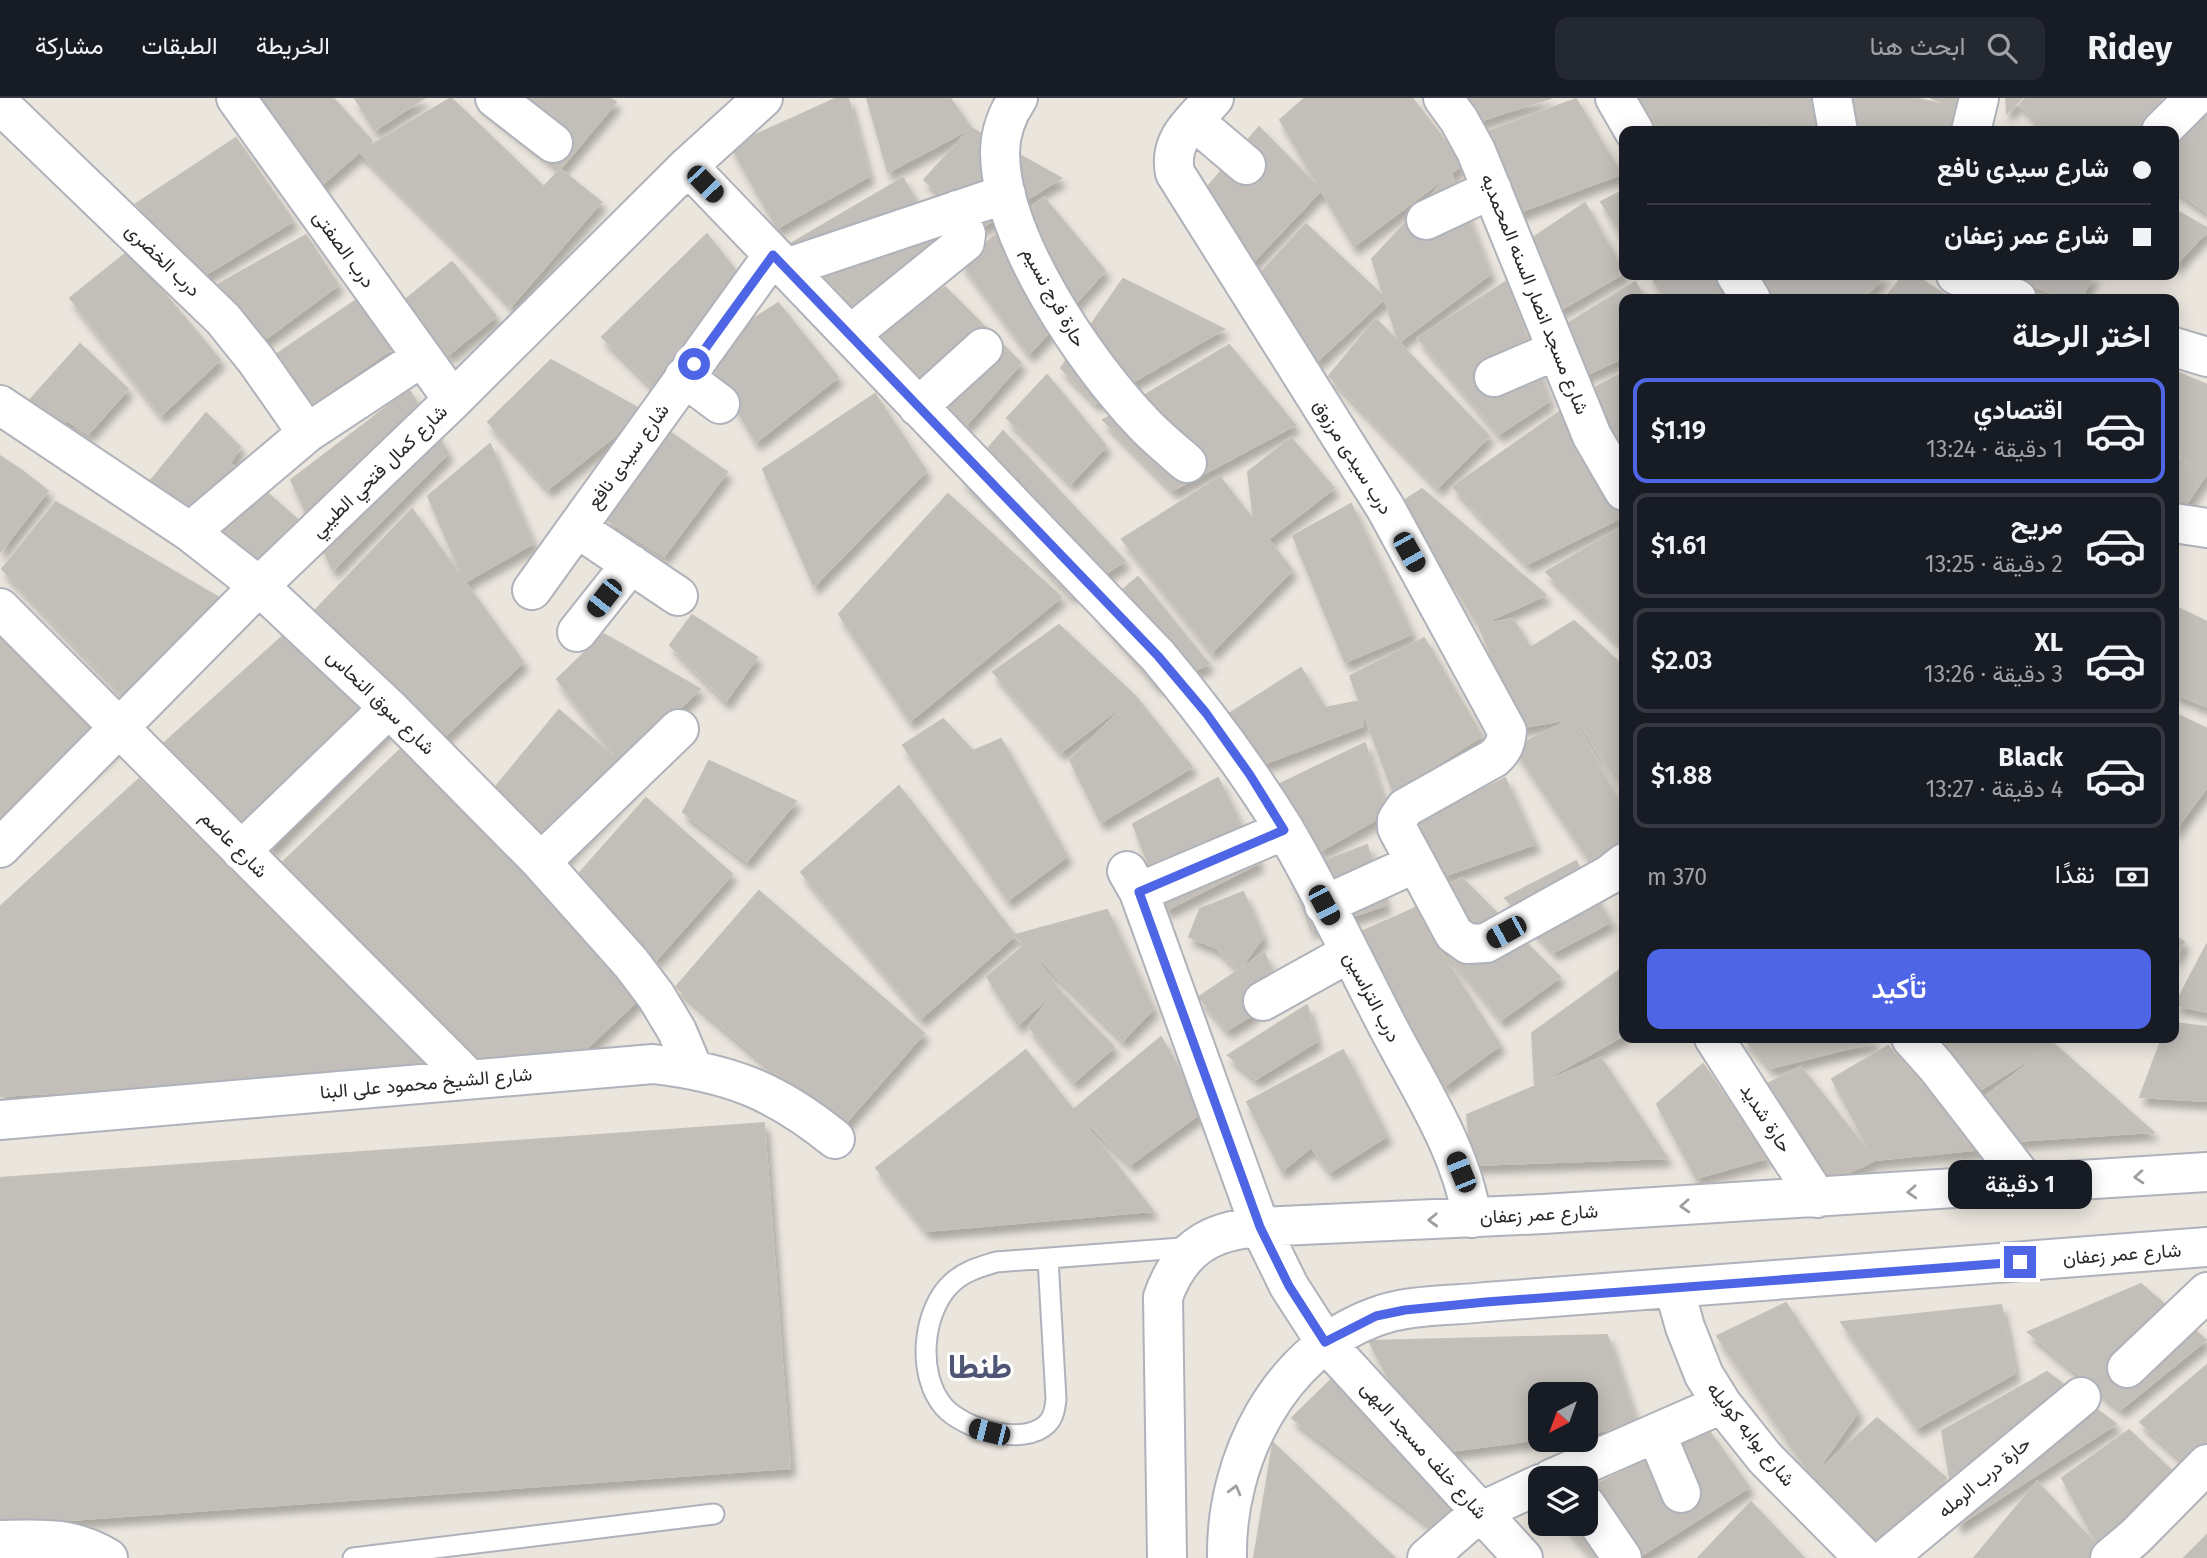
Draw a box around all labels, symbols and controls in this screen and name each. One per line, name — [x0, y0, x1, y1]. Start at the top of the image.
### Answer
search box — [1555, 17, 2045, 80]
text: Ridey — [2087, 28, 2172, 68]
icon: search — [1983, 29, 2021, 67]
text: ابحث هنا — [1869, 31, 1965, 62]
text: مشاركة — [35, 32, 103, 60]
text: الطبقات — [141, 32, 218, 60]
text: الخريطة — [256, 32, 330, 60]
text: شارع سيدى نافع — [1937, 153, 2109, 184]
car — [683, 162, 728, 206]
street label: شارع مسجد انصار السنه المحمديه — [1475, 170, 1594, 418]
street label: درب الصفتى — [308, 206, 380, 292]
street label: درب الخضرى — [121, 218, 205, 302]
text: شارع عمر زعفان — [1944, 220, 2109, 251]
street label: حارة فرج نسيم — [1016, 243, 1091, 352]
text: اختر الرحلة — [2012, 317, 2151, 355]
route start — [678, 348, 710, 380]
street label: درب سيدى مرزوق — [1308, 395, 1398, 519]
text: اقتصادي — [1974, 395, 2063, 426]
street label: شارع سيدى نافع — [582, 399, 675, 514]
icon: car — [2084, 399, 2147, 462]
street label: شارع كمال فتحي الطيبي — [306, 400, 455, 545]
text: $1.19 — [1651, 415, 1706, 446]
text: 1 دقيقة · 13:24 — [1926, 435, 2063, 463]
text: مريح — [2011, 510, 2063, 541]
icon: car — [2084, 514, 2147, 577]
car — [1390, 529, 1429, 575]
text: $1.61 — [1651, 530, 1707, 561]
text: 2 دقيقة · 13:25 — [1925, 550, 2063, 578]
car — [583, 575, 626, 621]
text: XL — [2035, 627, 2063, 658]
icon: car — [2084, 629, 2147, 692]
street label: شارع سوق النحاس — [321, 645, 440, 760]
text: $2.03 — [1651, 645, 1712, 676]
text: 3 دقيقة · 13:26 — [1924, 660, 2063, 688]
text: Black — [1998, 742, 2063, 773]
icon: car — [2084, 744, 2147, 807]
text: $1.88 — [1651, 760, 1712, 791]
text: 4 دقيقة · 13:27 — [1925, 775, 2063, 803]
street label: شارع عاصم — [195, 805, 273, 883]
icon: cash — [2113, 858, 2151, 896]
text: نقدًا — [2055, 859, 2095, 890]
text: 370 m — [1647, 863, 1707, 891]
car — [1305, 882, 1344, 928]
car — [1483, 913, 1530, 951]
street label: درب التراسين — [1339, 948, 1405, 1046]
button: تأكيد — [1647, 949, 2151, 1029]
street label: شارع الشيخ محمود على البنا — [319, 1062, 533, 1106]
street label: حارة شديد — [1735, 1079, 1797, 1157]
car — [1444, 1149, 1479, 1195]
callout: 1 دقيقة — [1948, 1160, 2092, 1210]
one-way arrow — [2133, 1169, 2144, 1184]
text: 1 دقيقة — [1985, 1170, 2055, 1198]
one-way arrow — [1906, 1184, 1917, 1199]
one-way arrow — [1679, 1198, 1690, 1213]
street label: شارع عمر زعفان — [1479, 1199, 1599, 1230]
one-way arrow — [1427, 1212, 1438, 1227]
street label: شارع عمر زعفان — [2062, 1238, 2182, 1271]
route end — [2004, 1246, 2036, 1278]
district label: طنطا — [948, 1347, 1012, 1387]
street label: شارع خلف مسجد البهى — [1355, 1376, 1492, 1524]
street label: شارع بوابه كوليله — [1701, 1377, 1800, 1491]
north arrow — [1528, 1382, 1598, 1452]
map controls — [1528, 1382, 1598, 1536]
car — [967, 1417, 1012, 1447]
street label: حارة درب الرمله — [1933, 1432, 2035, 1522]
button: layers — [1528, 1466, 1598, 1536]
one-way arrow — [1227, 1485, 1241, 1497]

